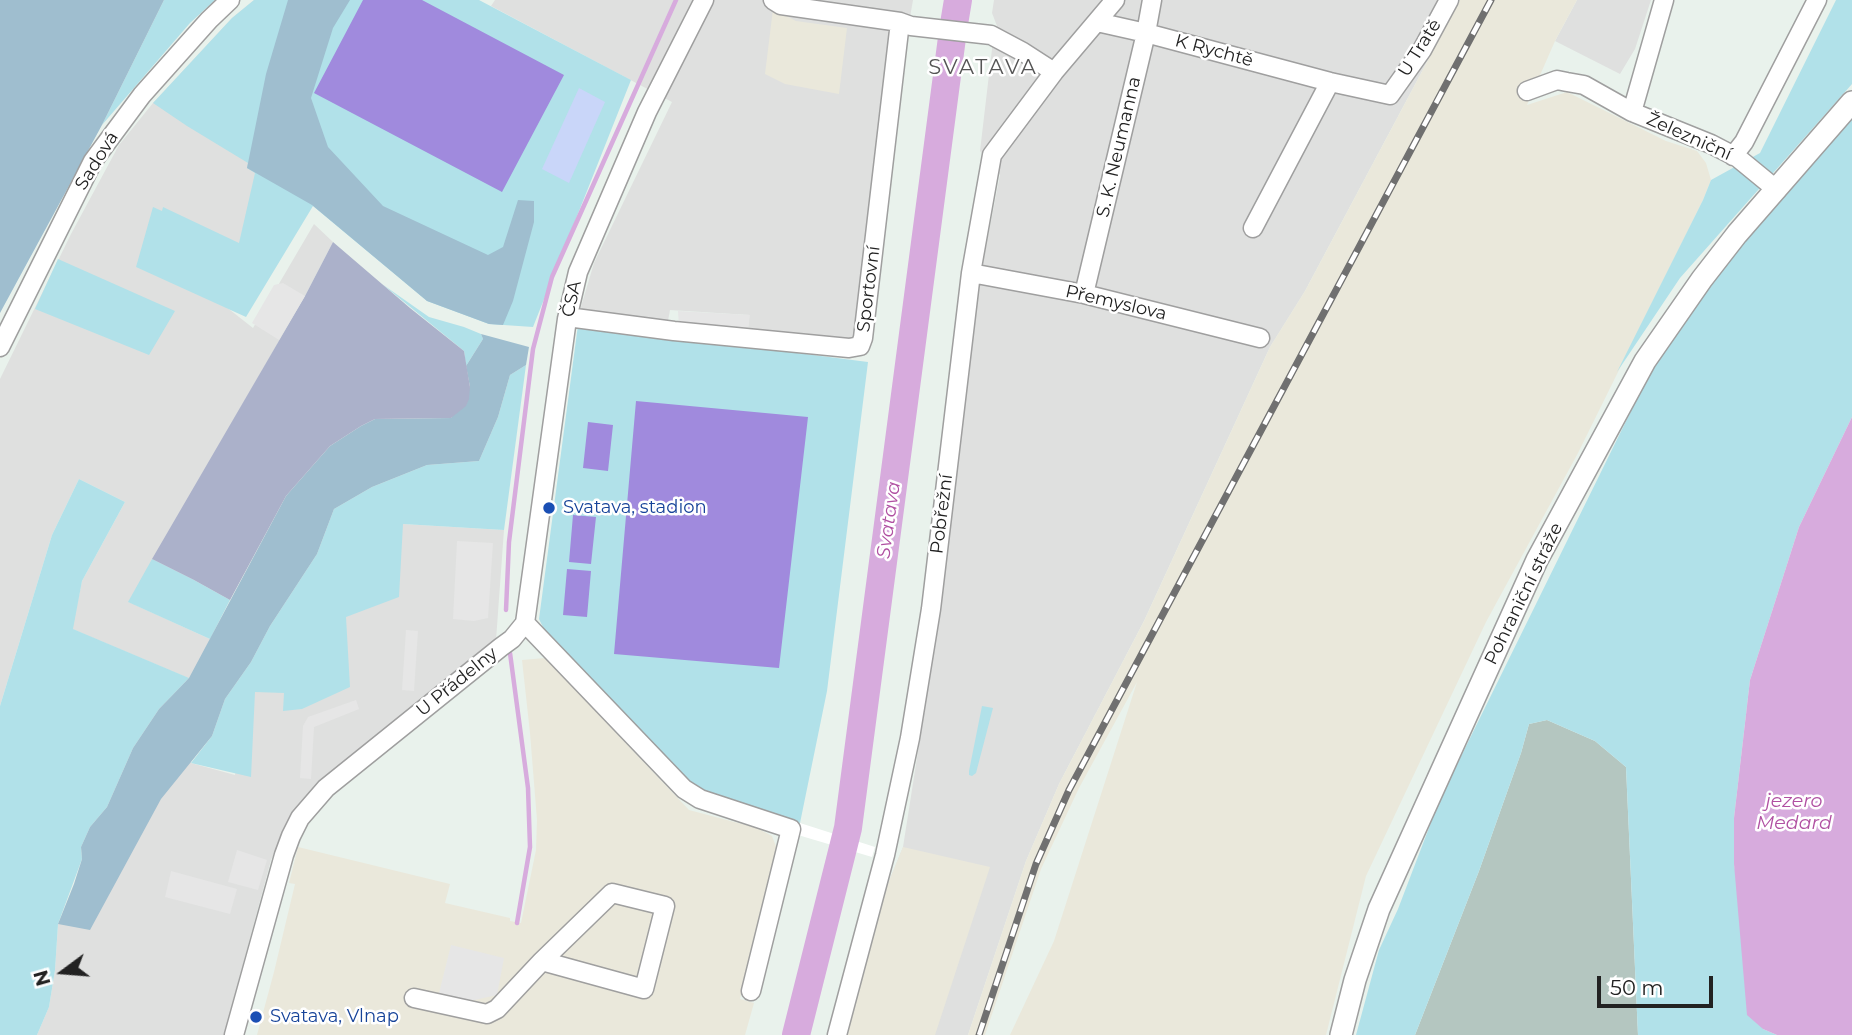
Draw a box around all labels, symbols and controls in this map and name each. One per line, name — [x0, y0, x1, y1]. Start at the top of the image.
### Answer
street label: U Tratě — [1394, 15, 1446, 81]
street label: K Rychtě — [1173, 30, 1255, 72]
district label: SVATAVA — [929, 55, 1037, 81]
street label: S. K. Neumanna — [1092, 75, 1146, 219]
street label: Železniční — [1643, 109, 1735, 165]
street label: Sadová — [71, 128, 123, 194]
street label: Sportovní — [853, 245, 885, 333]
street label: ČSA — [558, 279, 586, 319]
street label: Přemyslova — [1063, 281, 1169, 325]
street label: Pobřežní — [926, 473, 958, 555]
water label: Svatava — [872, 480, 906, 560]
place label: Svatava, stadion — [563, 497, 707, 519]
marker: Svatava, stadion — [541, 500, 557, 516]
street label: Pohraniční stráže — [1480, 520, 1568, 668]
street label: U Přádelny — [412, 643, 502, 721]
water label: jezero Medard — [1756, 790, 1832, 834]
north arrow — [28, 937, 98, 1007]
scale bar — [1600, 962, 1716, 1006]
text: N — [29, 967, 56, 988]
text: 50 m — [1610, 975, 1664, 1000]
place label: Svatava, Vlnap — [270, 1006, 399, 1028]
marker: Svatava, Vlnap — [248, 1009, 264, 1025]

